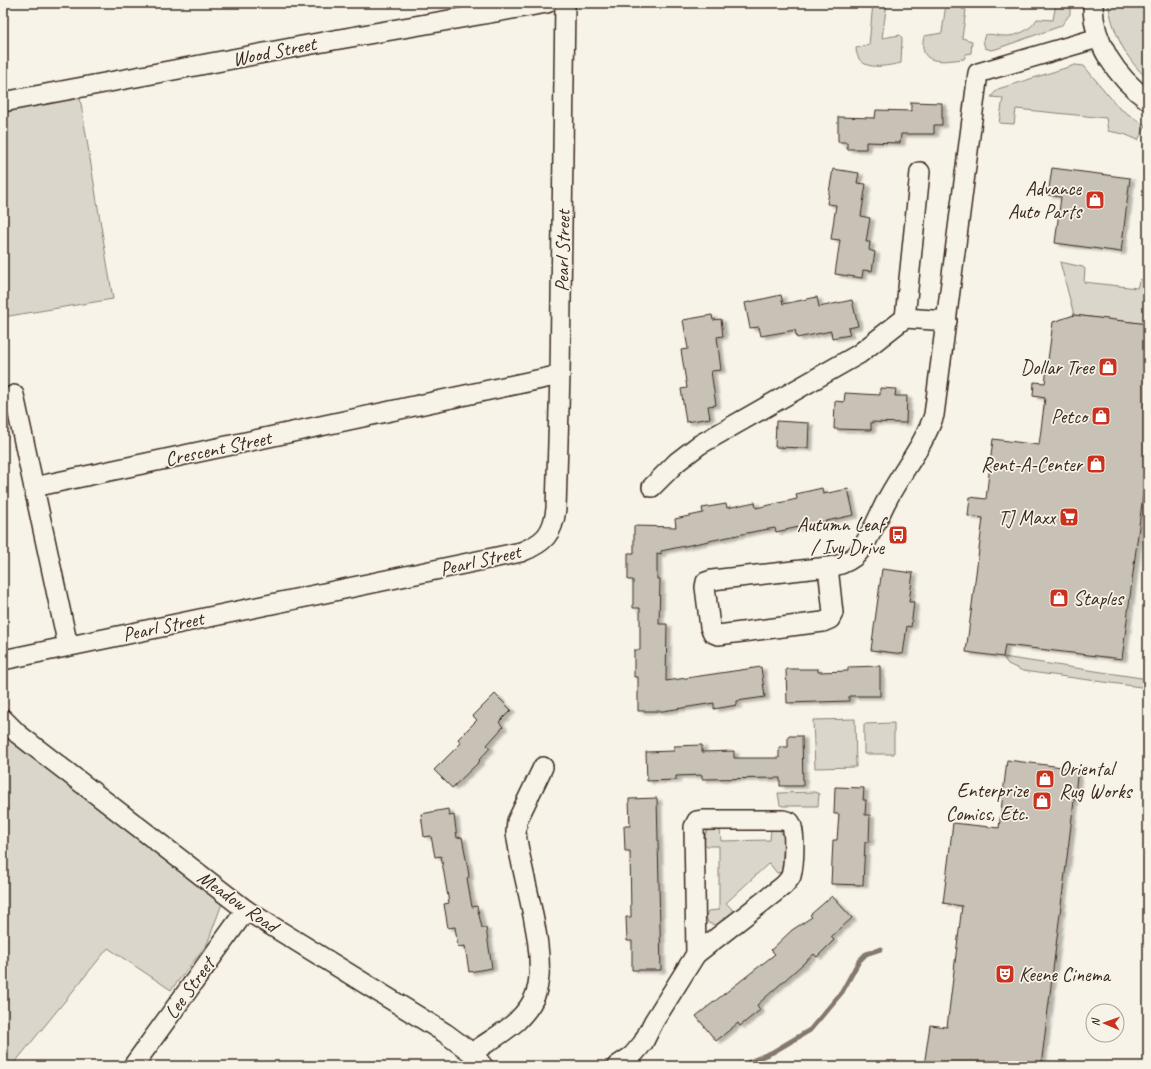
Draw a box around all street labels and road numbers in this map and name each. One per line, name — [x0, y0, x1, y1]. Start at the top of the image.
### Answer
street label: Wood Street — [230, 31, 320, 72]
street label: Pearl Street — [549, 207, 576, 292]
street label: Crescent Street — [163, 425, 276, 472]
street label: Pearl Street — [437, 539, 525, 582]
street label: Pearl Street — [120, 605, 208, 647]
street label: Meadow Road — [193, 865, 285, 940]
street label: Lee Street — [159, 950, 222, 1024]

